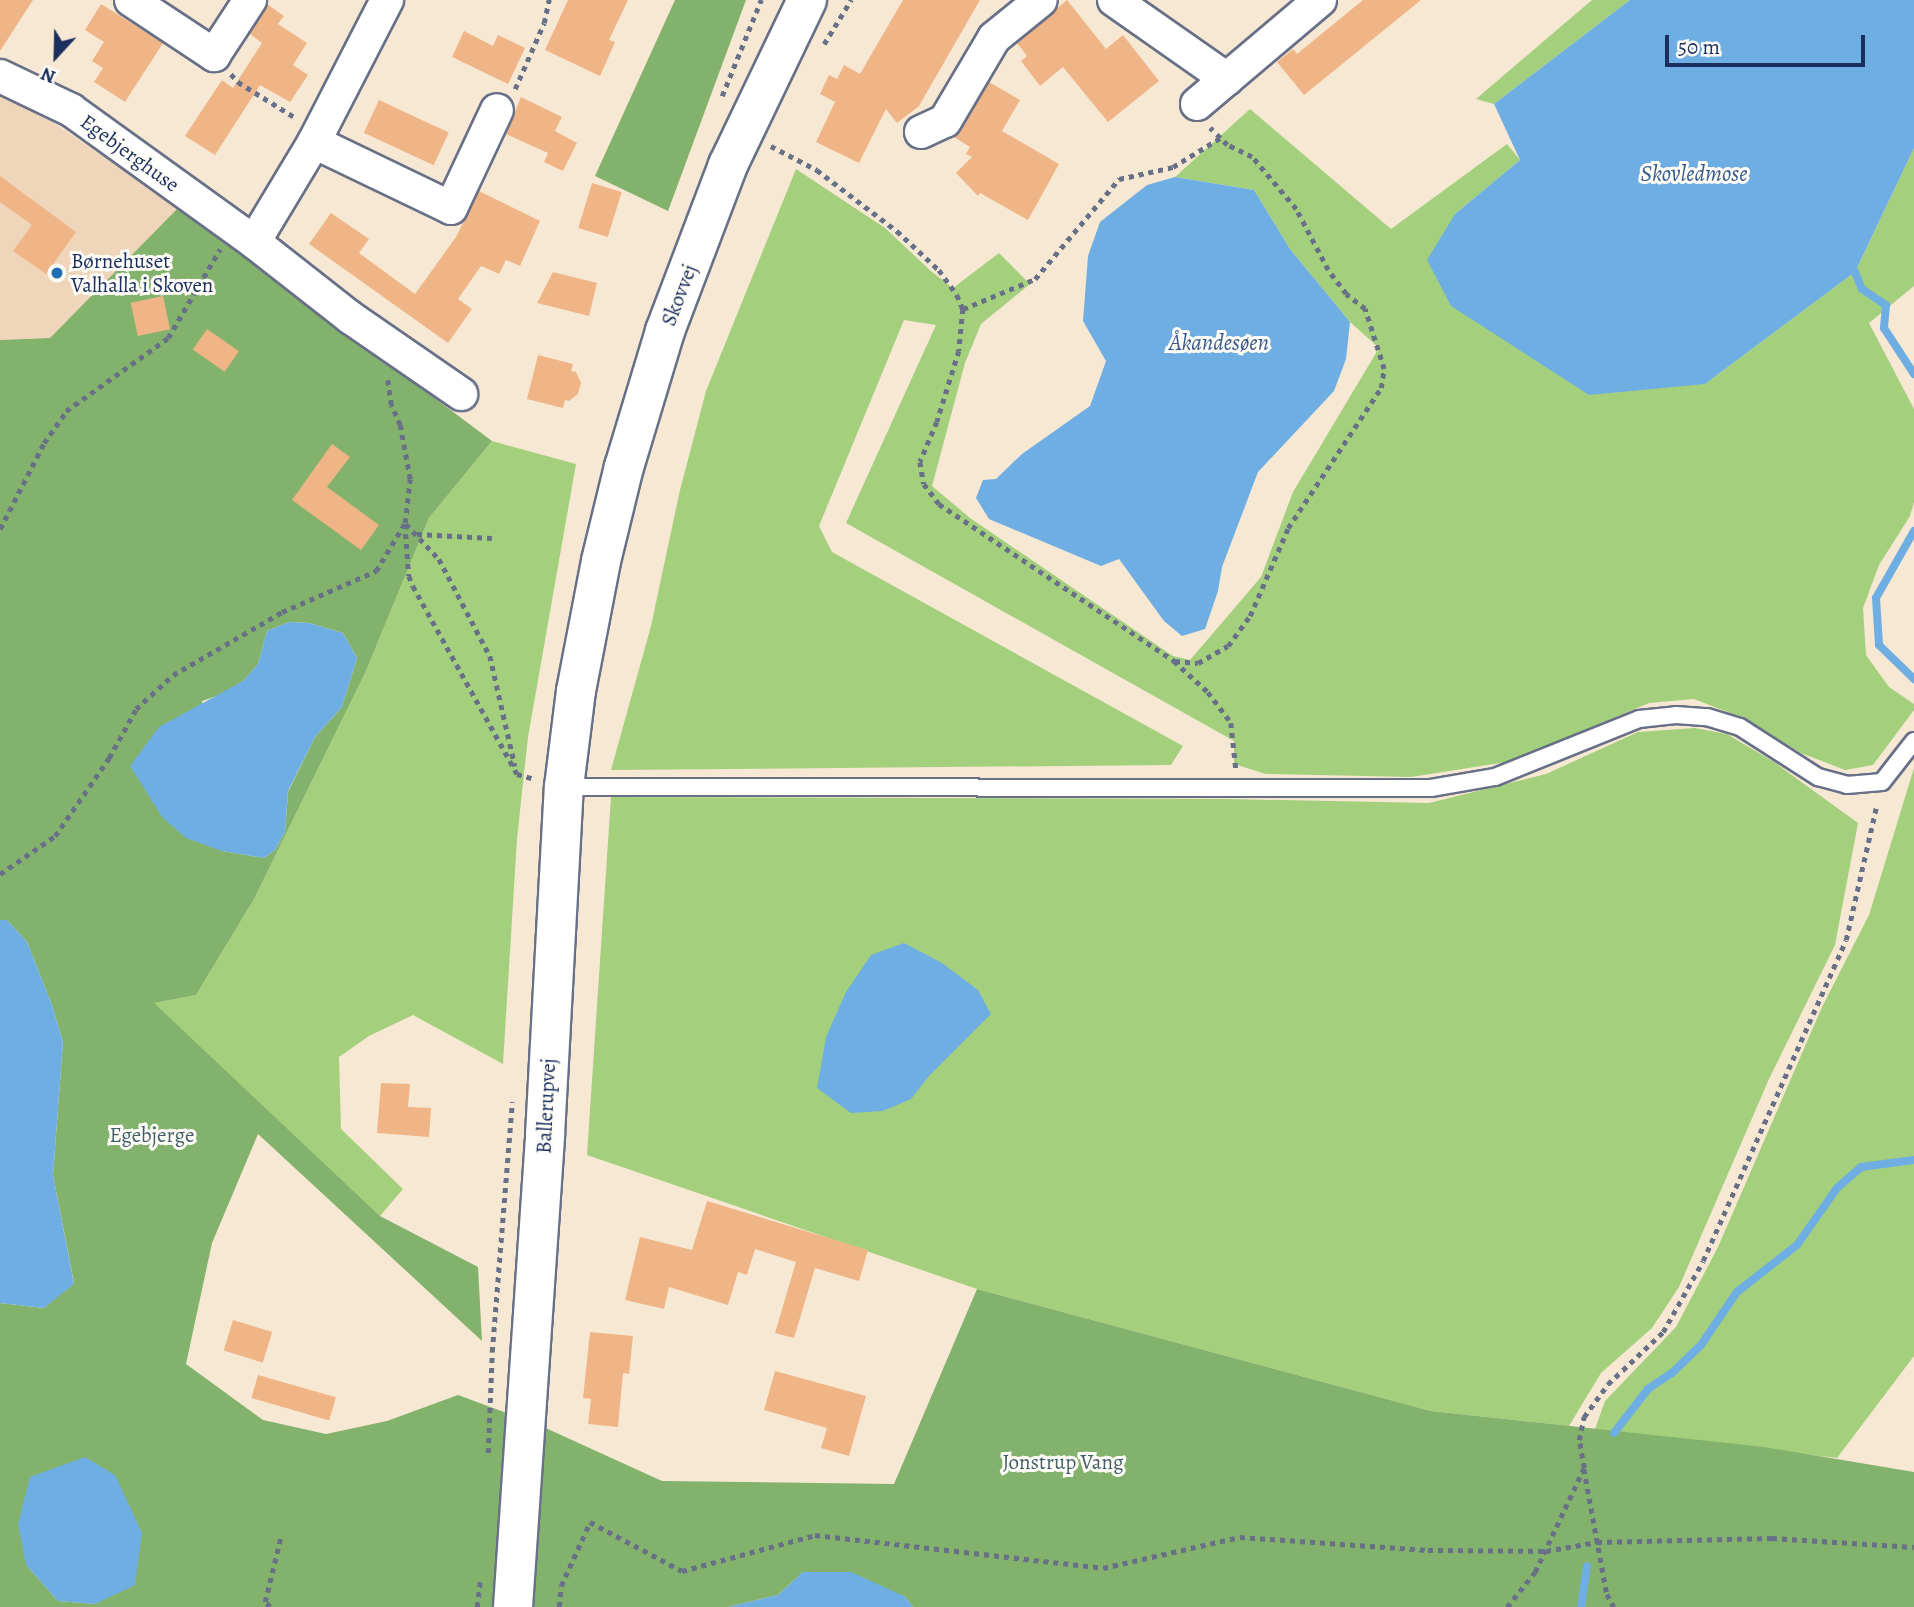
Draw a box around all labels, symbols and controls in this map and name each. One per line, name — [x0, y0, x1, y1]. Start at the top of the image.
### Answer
north arrow — [21, 21, 91, 91]
scale bar — [1669, 21, 1868, 65]
text: 50 m — [1678, 33, 1720, 61]
text: N — [37, 61, 59, 90]
street label: Egebjerghuse — [76, 109, 184, 197]
water label: Skovledmose — [1641, 160, 1747, 188]
place label: Børnehuset Valhalla i Skoven — [71, 248, 213, 298]
street label: Skovvej — [656, 261, 702, 329]
marker: Børnehuset Valhalla i Skoven — [49, 265, 65, 281]
water label: Åkandesøen — [1169, 329, 1269, 357]
street label: Ballerupvej — [531, 1058, 561, 1154]
park label: Egebjerge — [110, 1122, 194, 1148]
park label: Jonstrup Vang — [1003, 1449, 1123, 1475]

